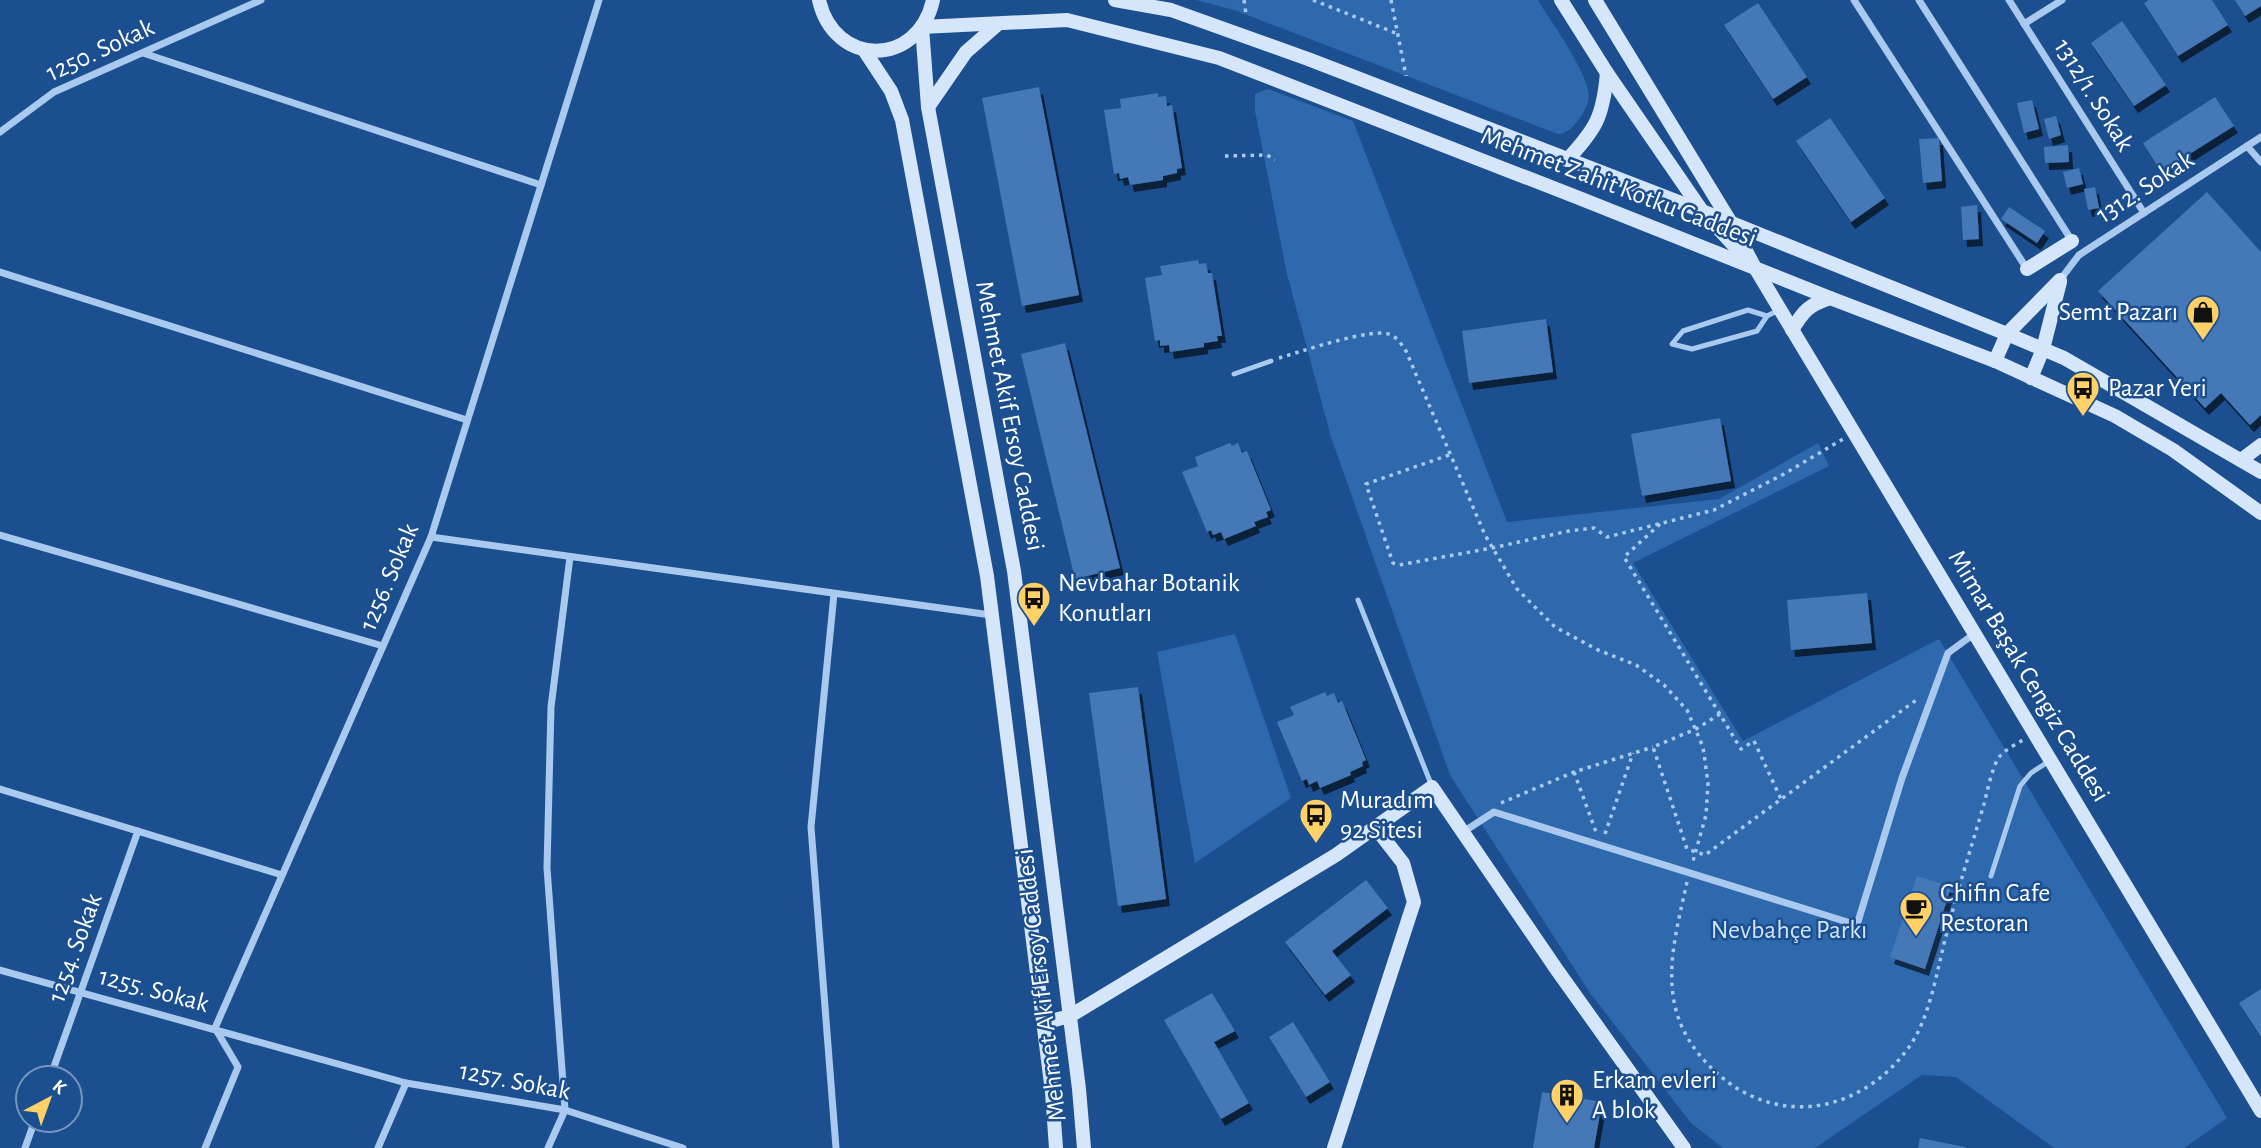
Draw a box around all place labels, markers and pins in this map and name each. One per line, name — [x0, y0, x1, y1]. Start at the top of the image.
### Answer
shop icon: Semt Pazarı — [2184, 293, 2222, 342]
place label: Semt Pazarı — [2059, 299, 2178, 325]
bus stop icon: Pazar Yeri — [2064, 369, 2102, 418]
place label: Pazar Yeri — [2108, 375, 2207, 401]
place label: Nevbahar Botanik Konutları — [1058, 570, 1240, 626]
bus stop icon: Nevbahar Botanik Konutları — [1015, 579, 1053, 628]
place label: Muradım 92 Sitesi — [1340, 787, 1434, 843]
bus stop icon: Muradım 92 Sitesi — [1297, 796, 1335, 845]
place label: Chifin Cafe Restoran — [1940, 880, 2050, 936]
cafe icon: Chifin Cafe Restoran — [1897, 889, 1935, 938]
place label: Erkam evleri A blok — [1592, 1067, 1717, 1123]
building icon: Erkam evleri A blok — [1548, 1076, 1586, 1125]

